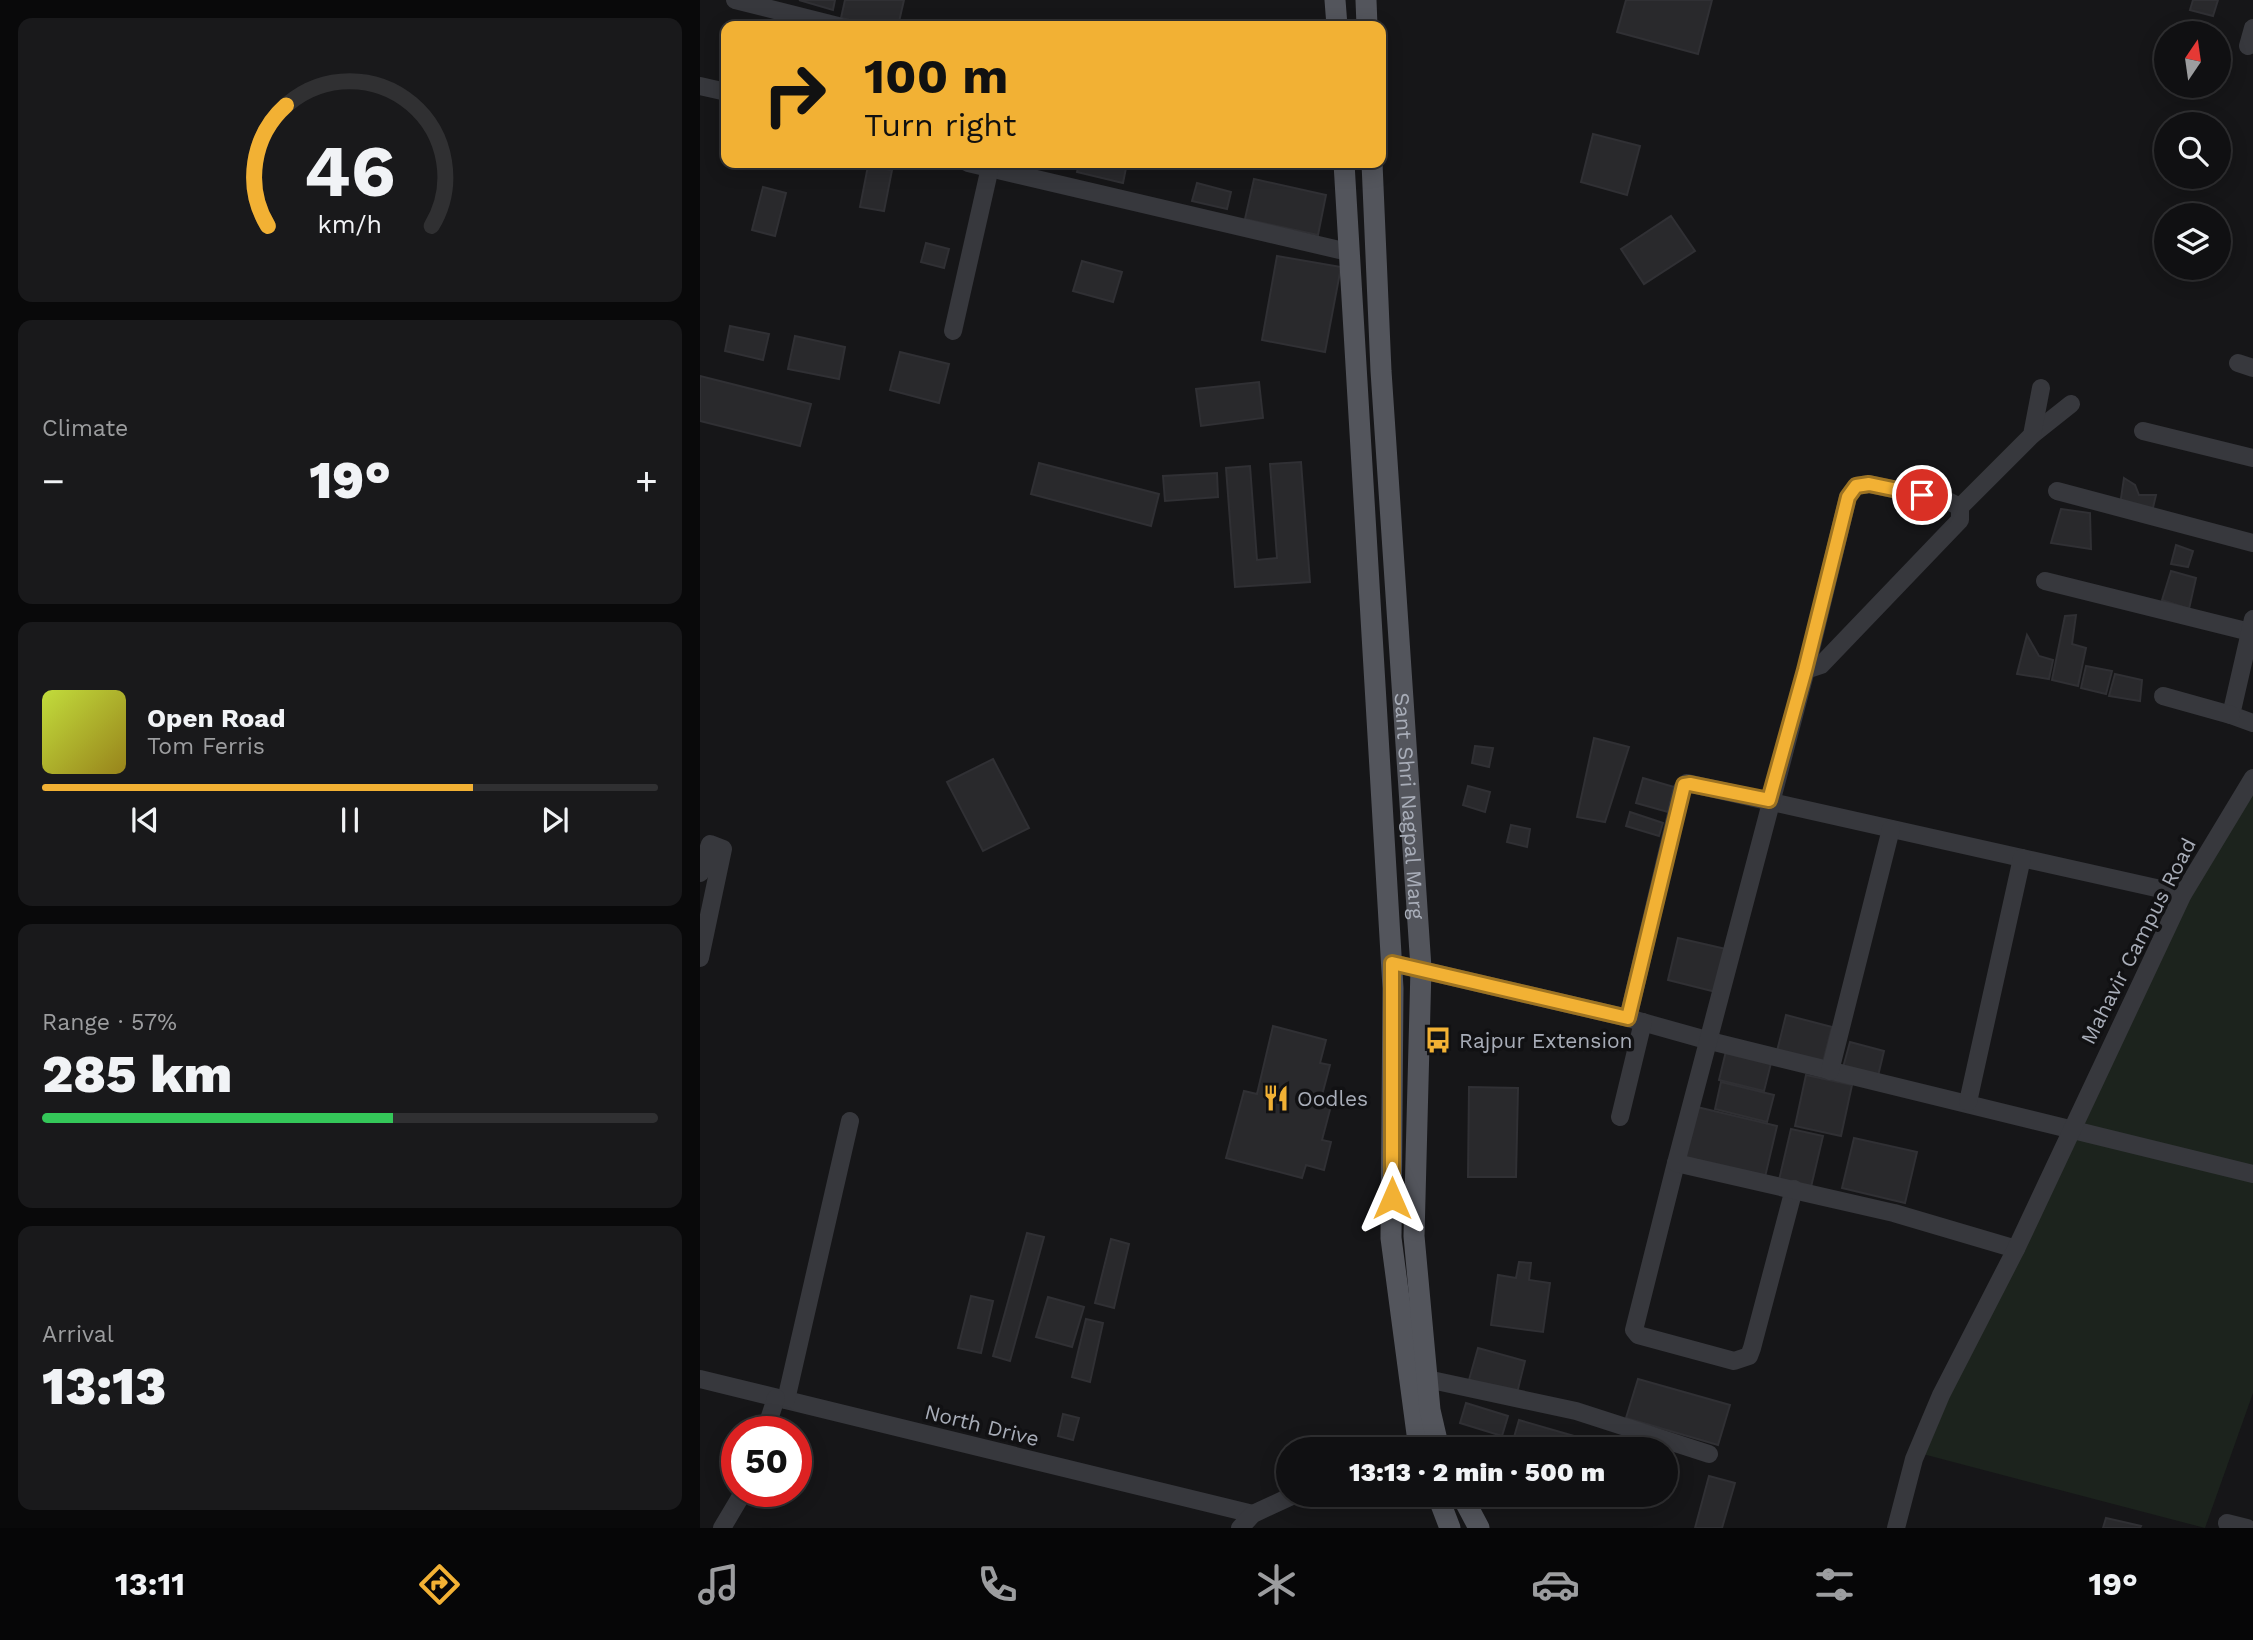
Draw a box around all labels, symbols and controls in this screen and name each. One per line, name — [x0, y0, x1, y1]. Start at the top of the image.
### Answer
north arrow — [2154, 21, 2231, 98]
map controls — [2154, 21, 2231, 280]
text: 100 m — [864, 47, 1008, 105]
icon: right — [749, 49, 840, 140]
text: Turn right — [864, 106, 1016, 144]
button: search — [2154, 112, 2231, 189]
text: 46 — [304, 128, 396, 214]
button: layers — [2154, 203, 2231, 280]
text: km/h — [318, 210, 382, 239]
text: Climate — [42, 415, 128, 442]
text: 19° — [309, 450, 391, 511]
text: − — [42, 459, 65, 503]
text: + — [635, 459, 658, 503]
pin — [1892, 465, 1952, 525]
icon: arrive — [1903, 476, 1941, 514]
street label: Sant Shri Nagpal Marg — [1390, 692, 1430, 921]
text: Open Road — [147, 703, 285, 733]
text: Tom Ferris — [147, 733, 265, 760]
icon: previous — [126, 801, 164, 839]
icon: pause — [331, 801, 369, 839]
icon: next — [536, 801, 574, 839]
street label: Mahavir Campus Road — [2075, 834, 2201, 1048]
text: Range · 57% — [42, 1009, 177, 1036]
bus stop icon: Rajpur Extension — [1423, 1025, 1453, 1055]
place label: Rajpur Extension — [1459, 1028, 1633, 1053]
text: 285 km — [42, 1044, 232, 1105]
restaurant icon: Oodles — [1261, 1083, 1291, 1113]
place label: Oodles — [1297, 1086, 1368, 1111]
position arrow — [1355, 1161, 1429, 1235]
text: Arrival — [42, 1321, 114, 1348]
text: 13:13 — [42, 1356, 166, 1417]
street label: North Drive — [922, 1399, 1042, 1451]
speed limit sign: 50 — [721, 1416, 812, 1507]
text: 13:13 · 2 min · 500 m — [1349, 1457, 1605, 1487]
icon: directions — [415, 1560, 464, 1609]
icon: music — [694, 1560, 743, 1609]
icon: phone — [973, 1560, 1022, 1609]
icon: climate — [1252, 1560, 1301, 1609]
icon: car — [1531, 1560, 1580, 1609]
icon: filters — [1810, 1560, 1859, 1609]
text: 13:11 — [115, 1565, 185, 1603]
text: 19° — [2089, 1565, 2138, 1603]

